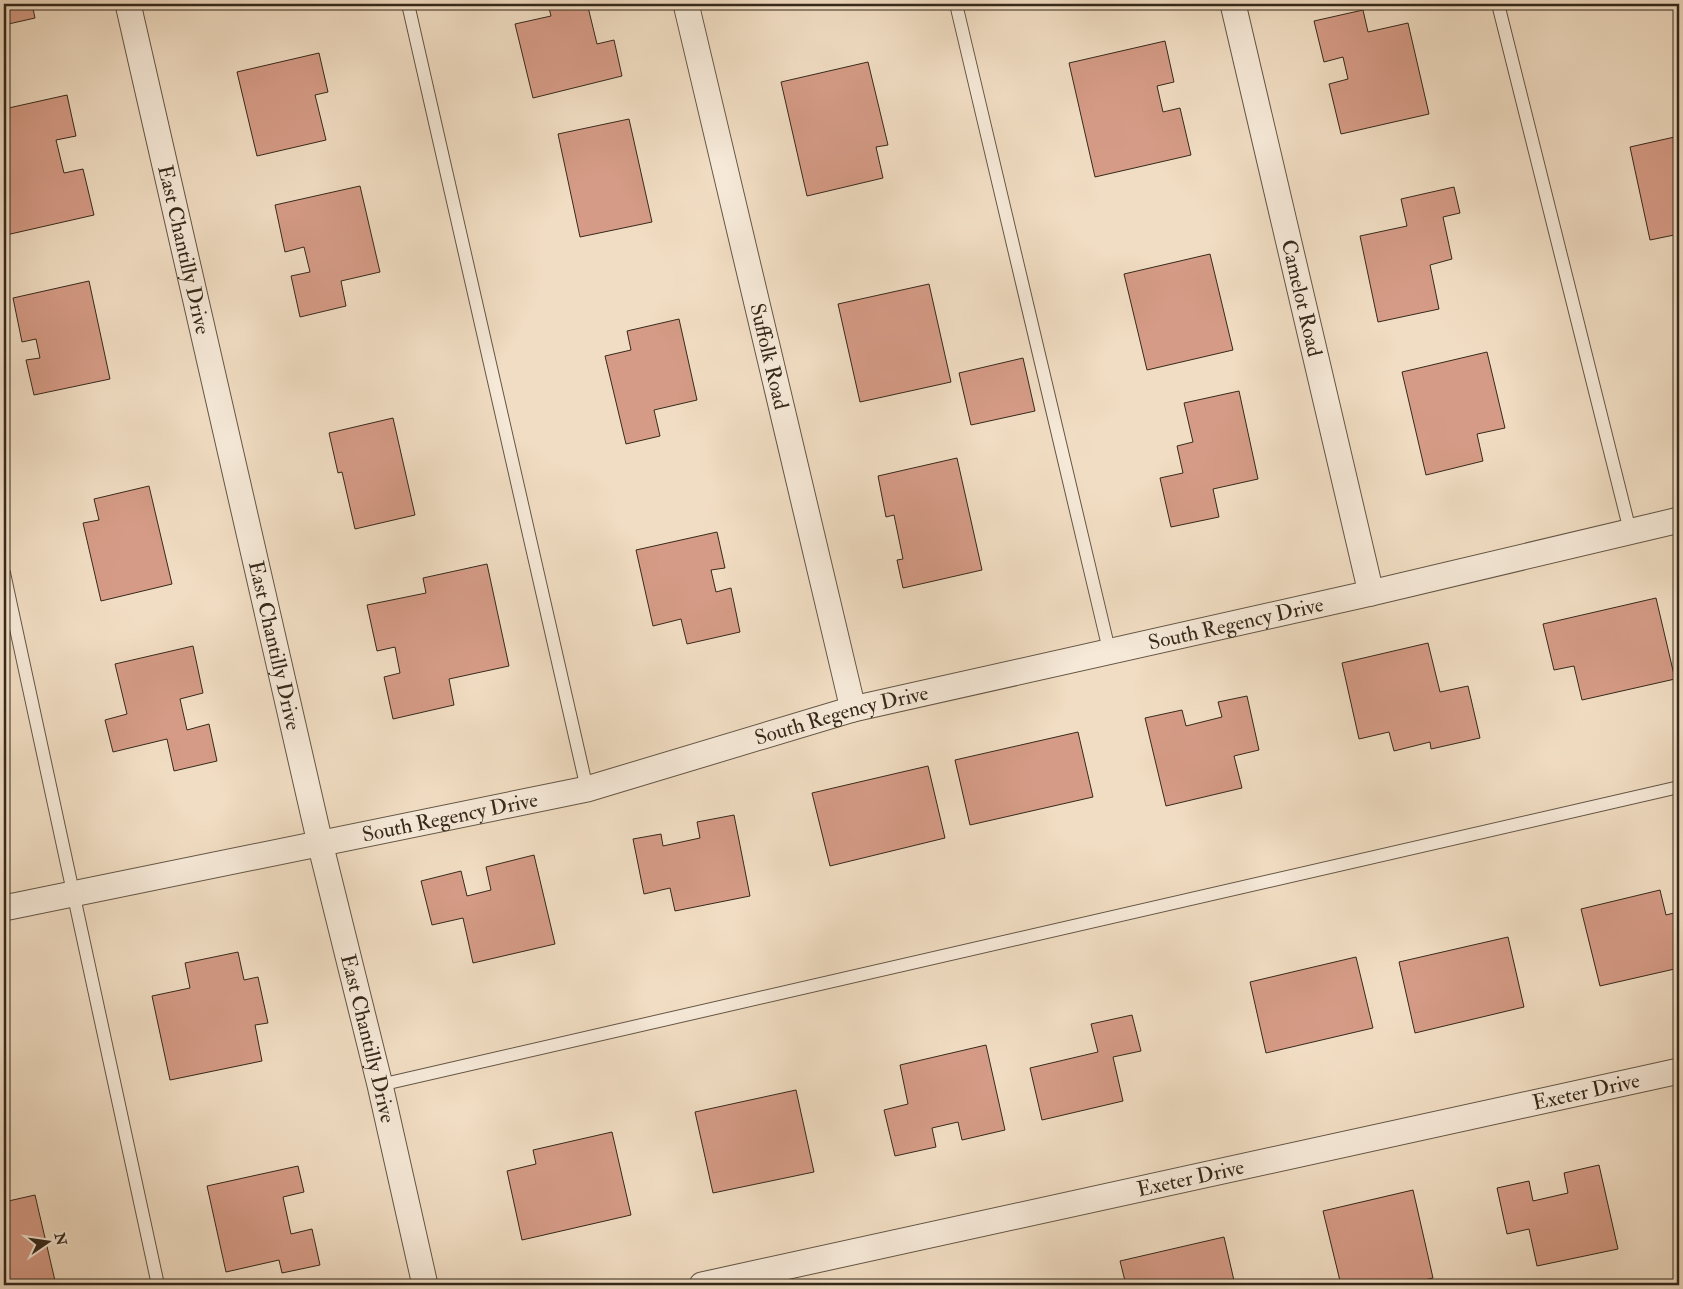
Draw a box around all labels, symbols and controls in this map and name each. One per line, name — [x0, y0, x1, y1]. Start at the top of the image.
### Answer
street label: East Chantilly Drive — [151, 163, 216, 337]
street label: Camelot Road — [1275, 237, 1328, 360]
street label: Suffolk Road — [743, 301, 795, 413]
street label: East Chantilly Drive — [242, 558, 307, 733]
street label: South Regency Drive — [1146, 591, 1326, 656]
street label: South Regency Drive — [751, 680, 931, 752]
street label: South Regency Drive — [360, 786, 540, 849]
street label: East Chantilly Drive — [334, 951, 401, 1126]
street label: Exeter Drive — [1530, 1067, 1643, 1117]
street label: Exeter Drive — [1134, 1154, 1247, 1203]
north arrow — [22, 1216, 72, 1266]
text: N — [50, 1230, 70, 1248]

